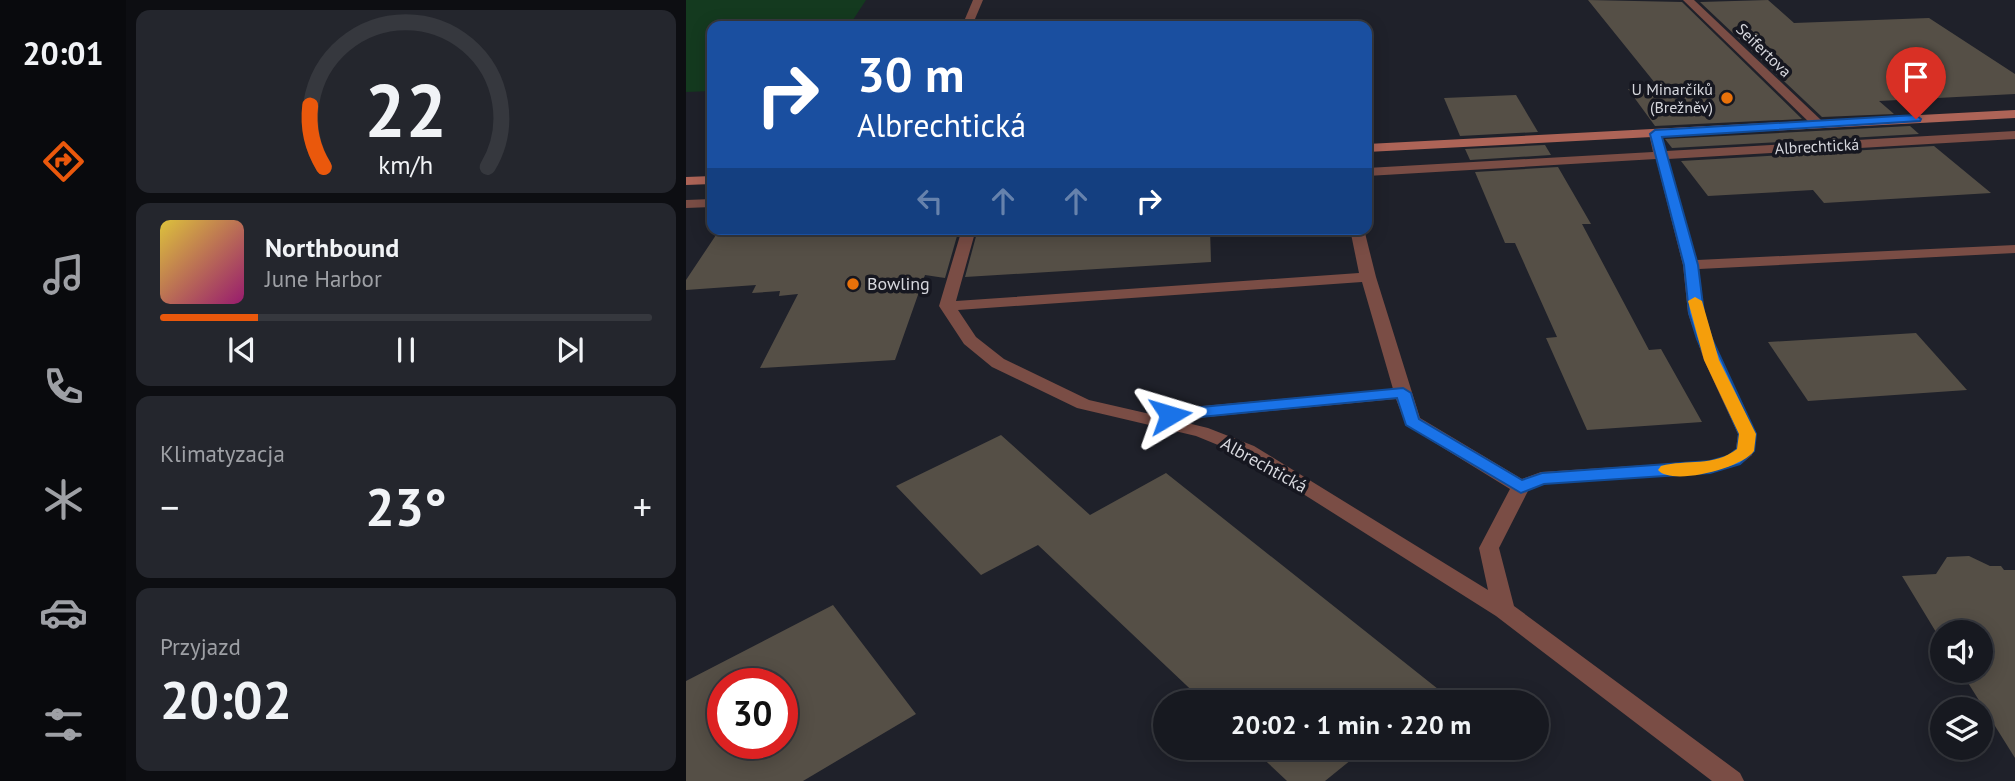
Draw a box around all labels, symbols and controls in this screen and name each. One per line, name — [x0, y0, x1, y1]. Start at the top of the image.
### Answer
street label: Seifertova — [1732, 19, 1796, 81]
text: 20:01 — [22, 32, 104, 74]
text: 30 m — [857, 42, 964, 106]
pin — [1886, 47, 1946, 119]
icon: right — [742, 49, 833, 140]
icon: arrive — [1897, 58, 1935, 96]
text: 22 — [365, 64, 447, 158]
place label: U Minarčíků (Brežněv) — [1631, 79, 1713, 117]
marker: U Minarčíků (Brežněv) — [1719, 90, 1735, 106]
text: Albrechtická — [857, 104, 1026, 146]
street label: Albrechtická — [1774, 134, 1860, 158]
icon: directions — [39, 137, 88, 186]
text: km/h — [379, 149, 433, 181]
icon: left — [911, 182, 949, 220]
icon: ahead — [984, 182, 1022, 220]
icon: ahead — [1057, 182, 1095, 220]
icon: right — [1130, 182, 1168, 220]
text: Northbound — [265, 231, 399, 264]
icon: music — [39, 250, 88, 299]
text: June Harbor — [265, 264, 382, 293]
place label: Bowling — [867, 272, 930, 295]
marker: Bowling — [845, 276, 861, 292]
icon: previous — [223, 331, 261, 369]
icon: pause — [387, 331, 425, 369]
icon: next — [551, 331, 589, 369]
icon: phone — [39, 362, 88, 411]
position arrow — [1133, 378, 1207, 452]
street label: Albrechtická — [1217, 431, 1311, 498]
text: Klimatyzacja — [160, 439, 285, 468]
text: 23° — [365, 473, 447, 540]
icon: climate — [39, 475, 88, 524]
text: − — [160, 482, 179, 531]
text: + — [633, 482, 652, 531]
icon: car — [39, 588, 88, 637]
map controls — [1930, 620, 1993, 760]
button: sound — [1930, 620, 1993, 683]
text: Przyjazd — [160, 632, 241, 661]
text: 20:02 — [160, 666, 292, 733]
speed limit sign: 30 — [707, 668, 798, 759]
button: layers — [1930, 697, 1993, 760]
icon: filters — [39, 700, 88, 749]
text: 20:02 · 1 min · 220 m — [1231, 708, 1471, 741]

